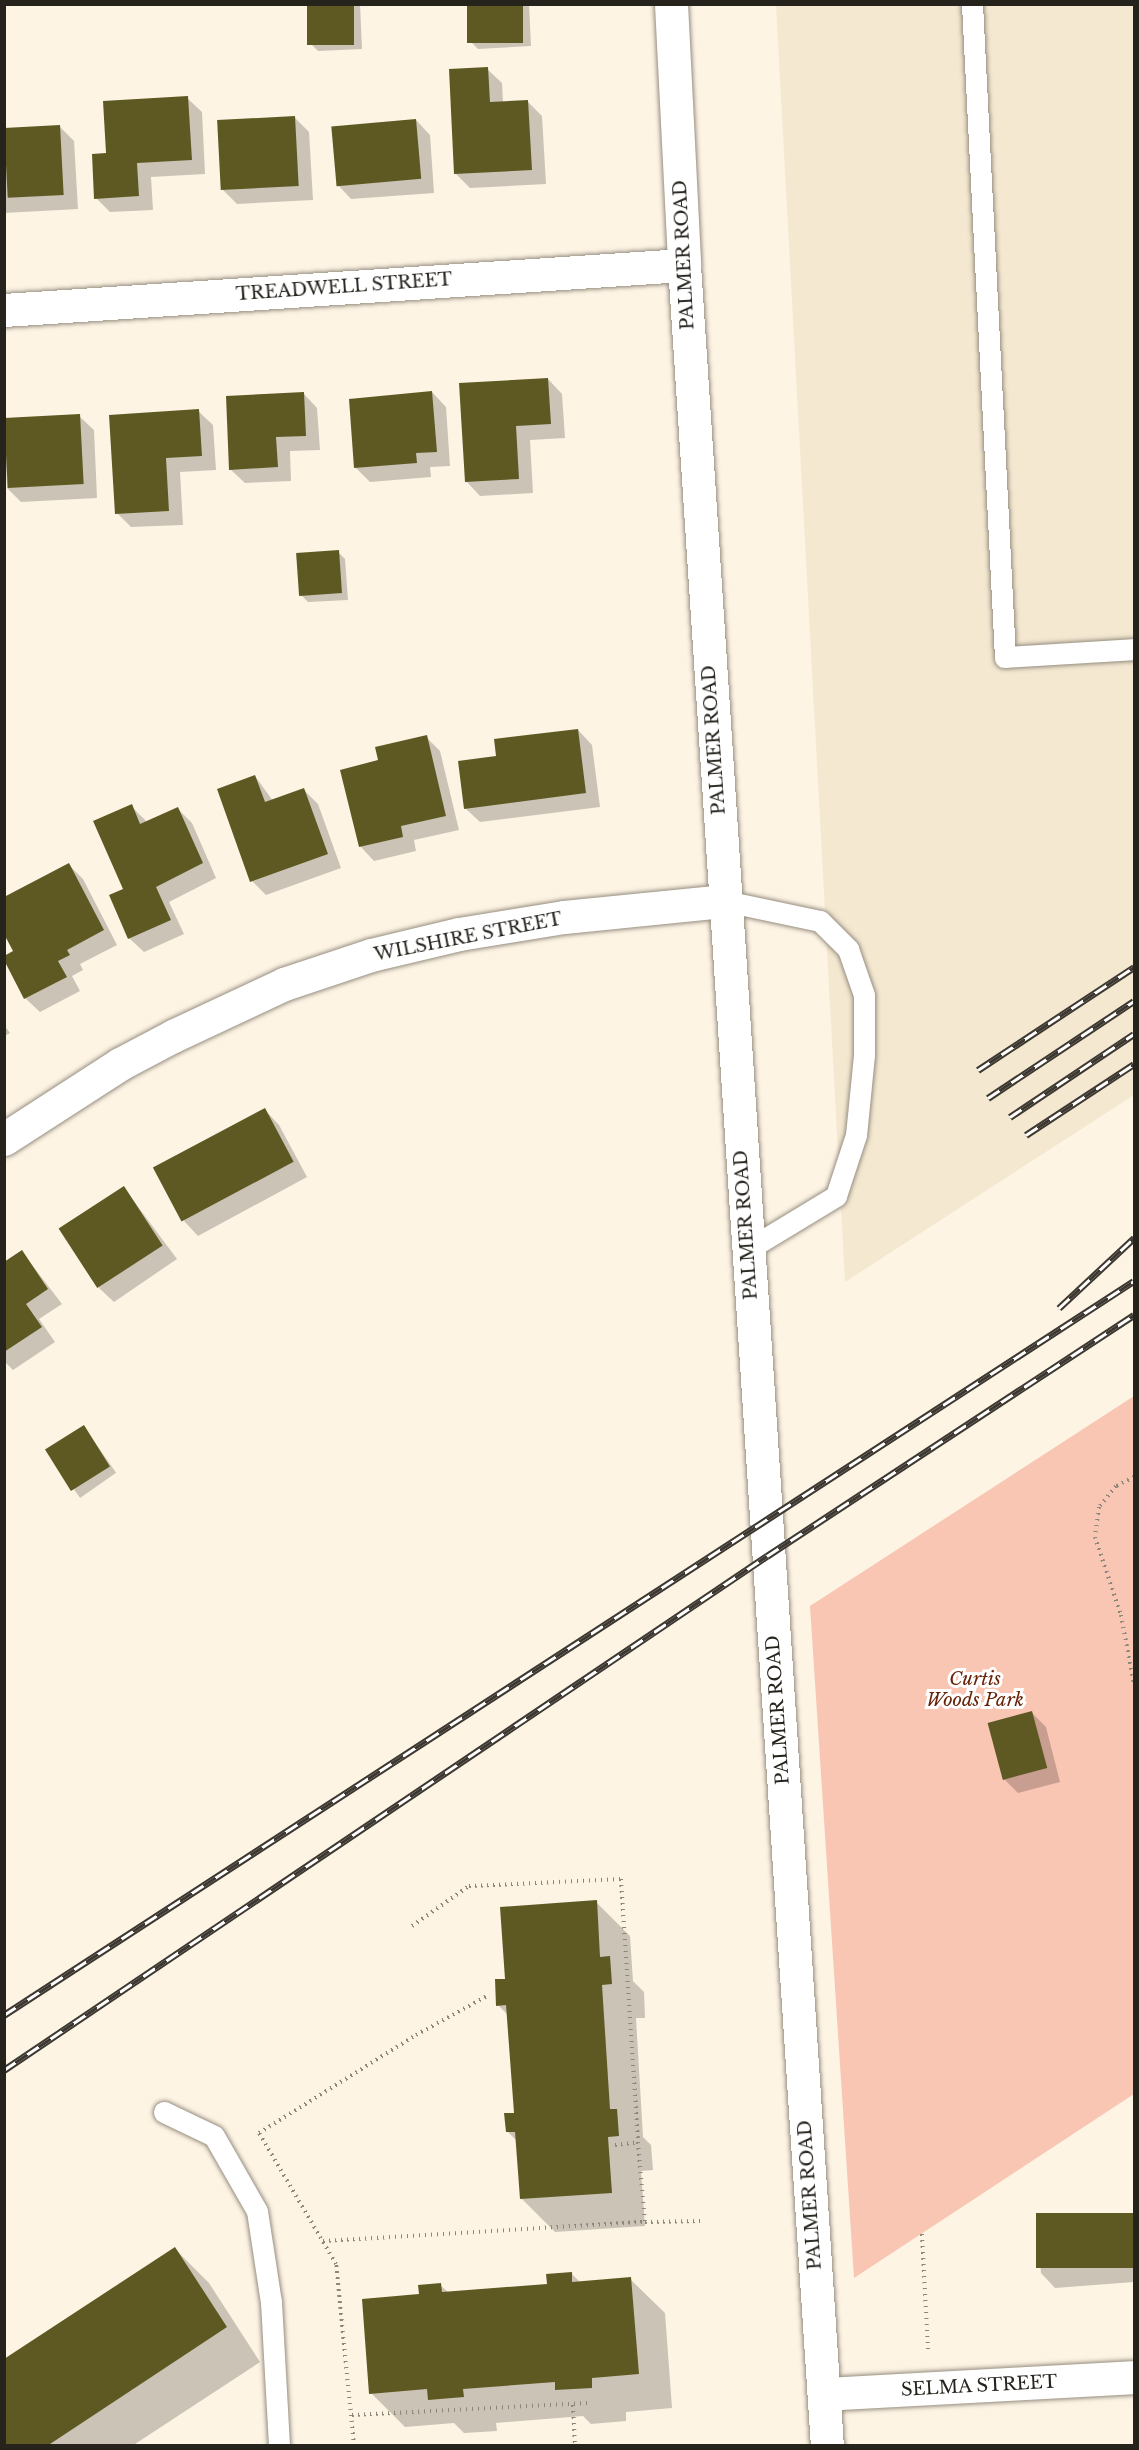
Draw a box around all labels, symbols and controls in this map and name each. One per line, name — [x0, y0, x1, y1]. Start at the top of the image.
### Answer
street label: PALMER ROAD — [669, 179, 699, 331]
street label: TREADWELL STREET — [235, 269, 453, 305]
street label: PALMER ROAD — [698, 664, 730, 816]
street label: WILSHIRE STREET — [372, 908, 564, 966]
street label: PALMER ROAD — [730, 1149, 762, 1301]
street label: PALMER ROAD — [762, 1634, 794, 1786]
park label: Curtis Woods Park — [926, 1669, 1024, 1712]
street label: PALMER ROAD — [794, 2119, 826, 2271]
street label: SELMA STREET — [900, 2371, 1058, 2401]

